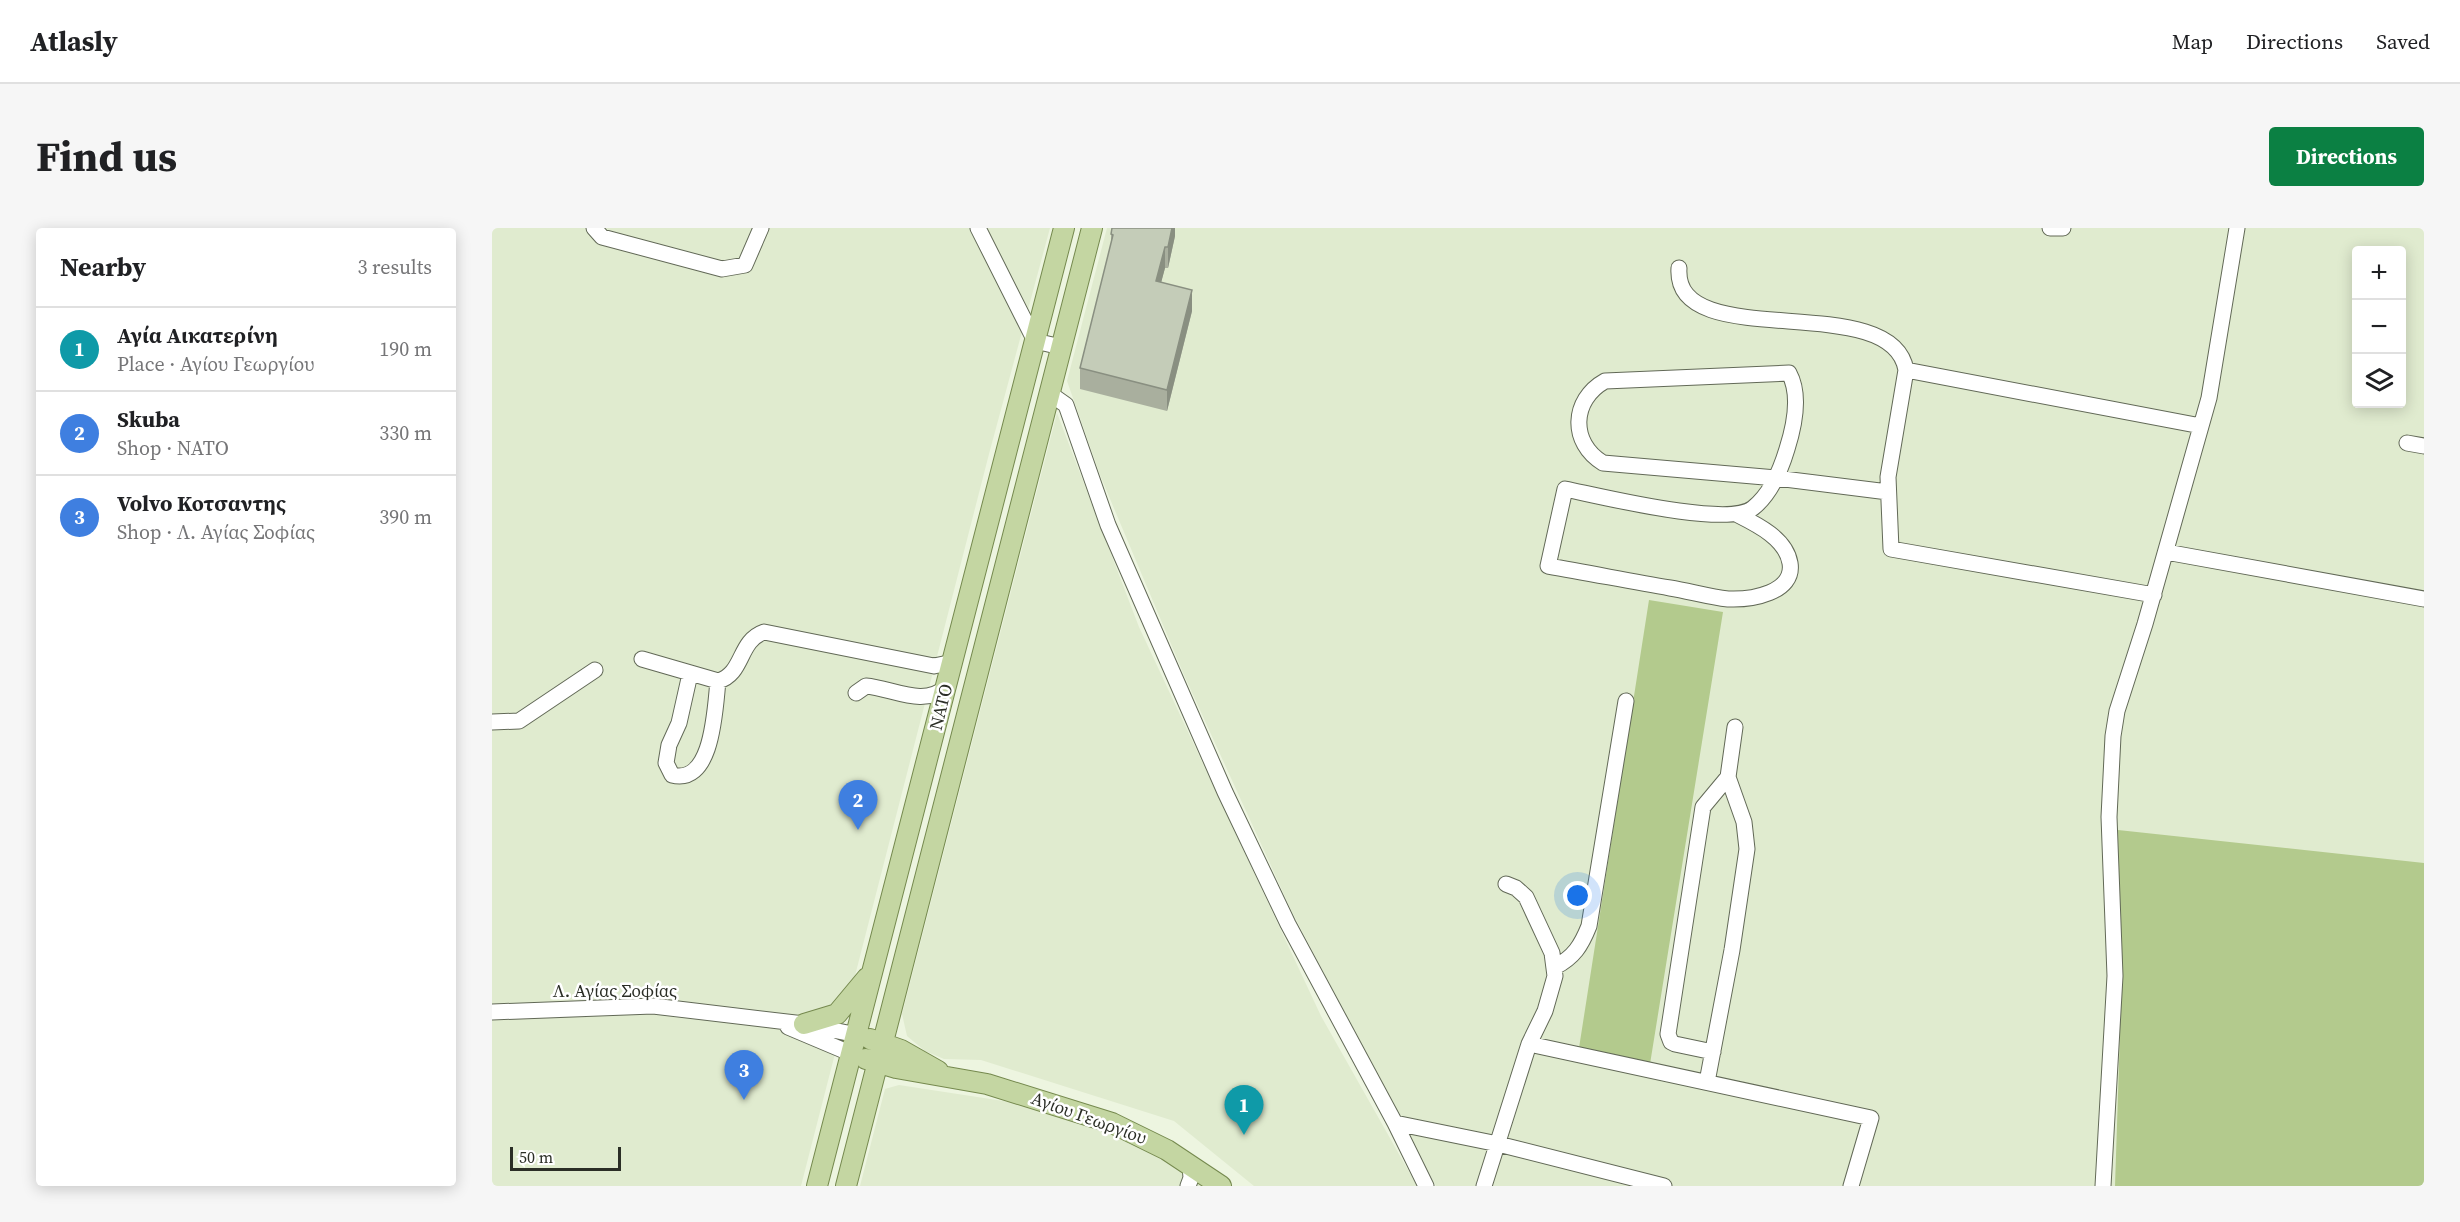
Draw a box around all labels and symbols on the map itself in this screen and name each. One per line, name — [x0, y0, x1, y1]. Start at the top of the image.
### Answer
street label: ΝΑΤΟ — [923, 681, 958, 733]
pin: 2 — [838, 780, 878, 830]
your location — [1563, 881, 1592, 910]
street label: Λ. Αγίας Σοφίας — [553, 978, 677, 1003]
pin: 3 — [724, 1050, 764, 1100]
street label: Αγίου Γεωργίου — [1028, 1085, 1150, 1150]
pin: 1 — [1224, 1086, 1263, 1135]
scale bar — [510, 1144, 621, 1172]

